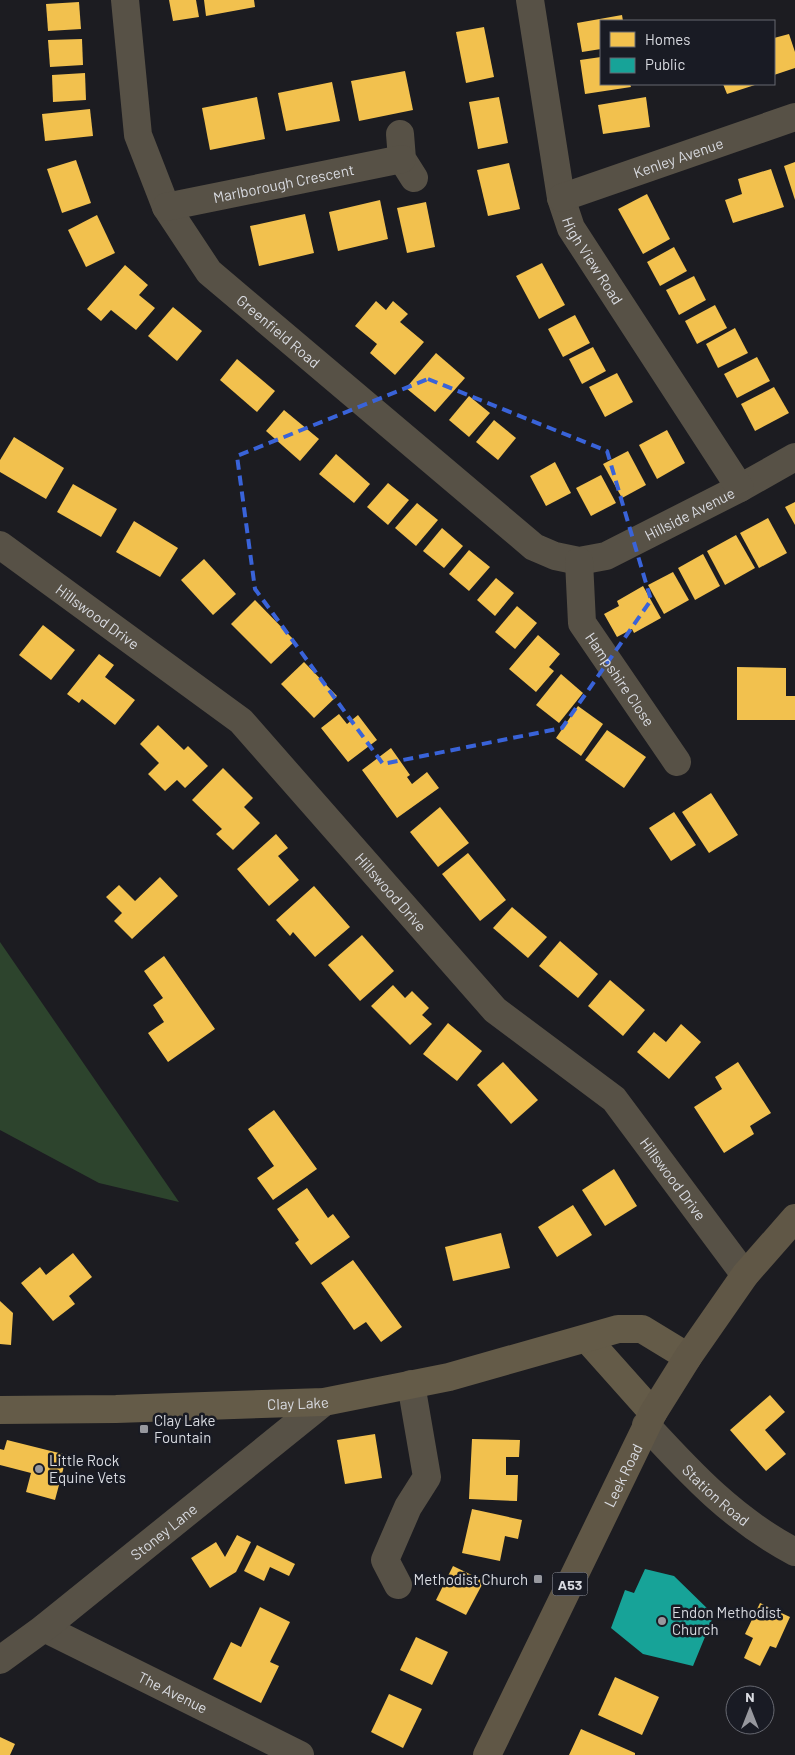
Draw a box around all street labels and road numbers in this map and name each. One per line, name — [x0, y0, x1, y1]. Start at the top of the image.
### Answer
street label: Kenley Avenue — [631, 134, 726, 181]
street label: Marlborough Crescent — [212, 160, 356, 206]
street label: High View Road — [559, 215, 627, 308]
street label: Greenfield Road — [233, 291, 324, 371]
street label: Hillside Avenue — [641, 483, 737, 544]
street label: Hillswood Drive — [52, 580, 143, 653]
street label: Hampshire Close — [582, 629, 659, 729]
street label: Hillswood Drive — [352, 849, 431, 935]
street label: Hillswood Drive — [636, 1134, 710, 1224]
street label: Clay Lake — [267, 1392, 330, 1413]
street label: Leek Road — [600, 1441, 646, 1510]
street label: Station Road — [679, 1460, 753, 1529]
street label: Stoney Lane — [127, 1499, 200, 1564]
road number: A53 — [552, 1572, 588, 1596]
street label: The Avenue — [135, 1667, 211, 1717]

